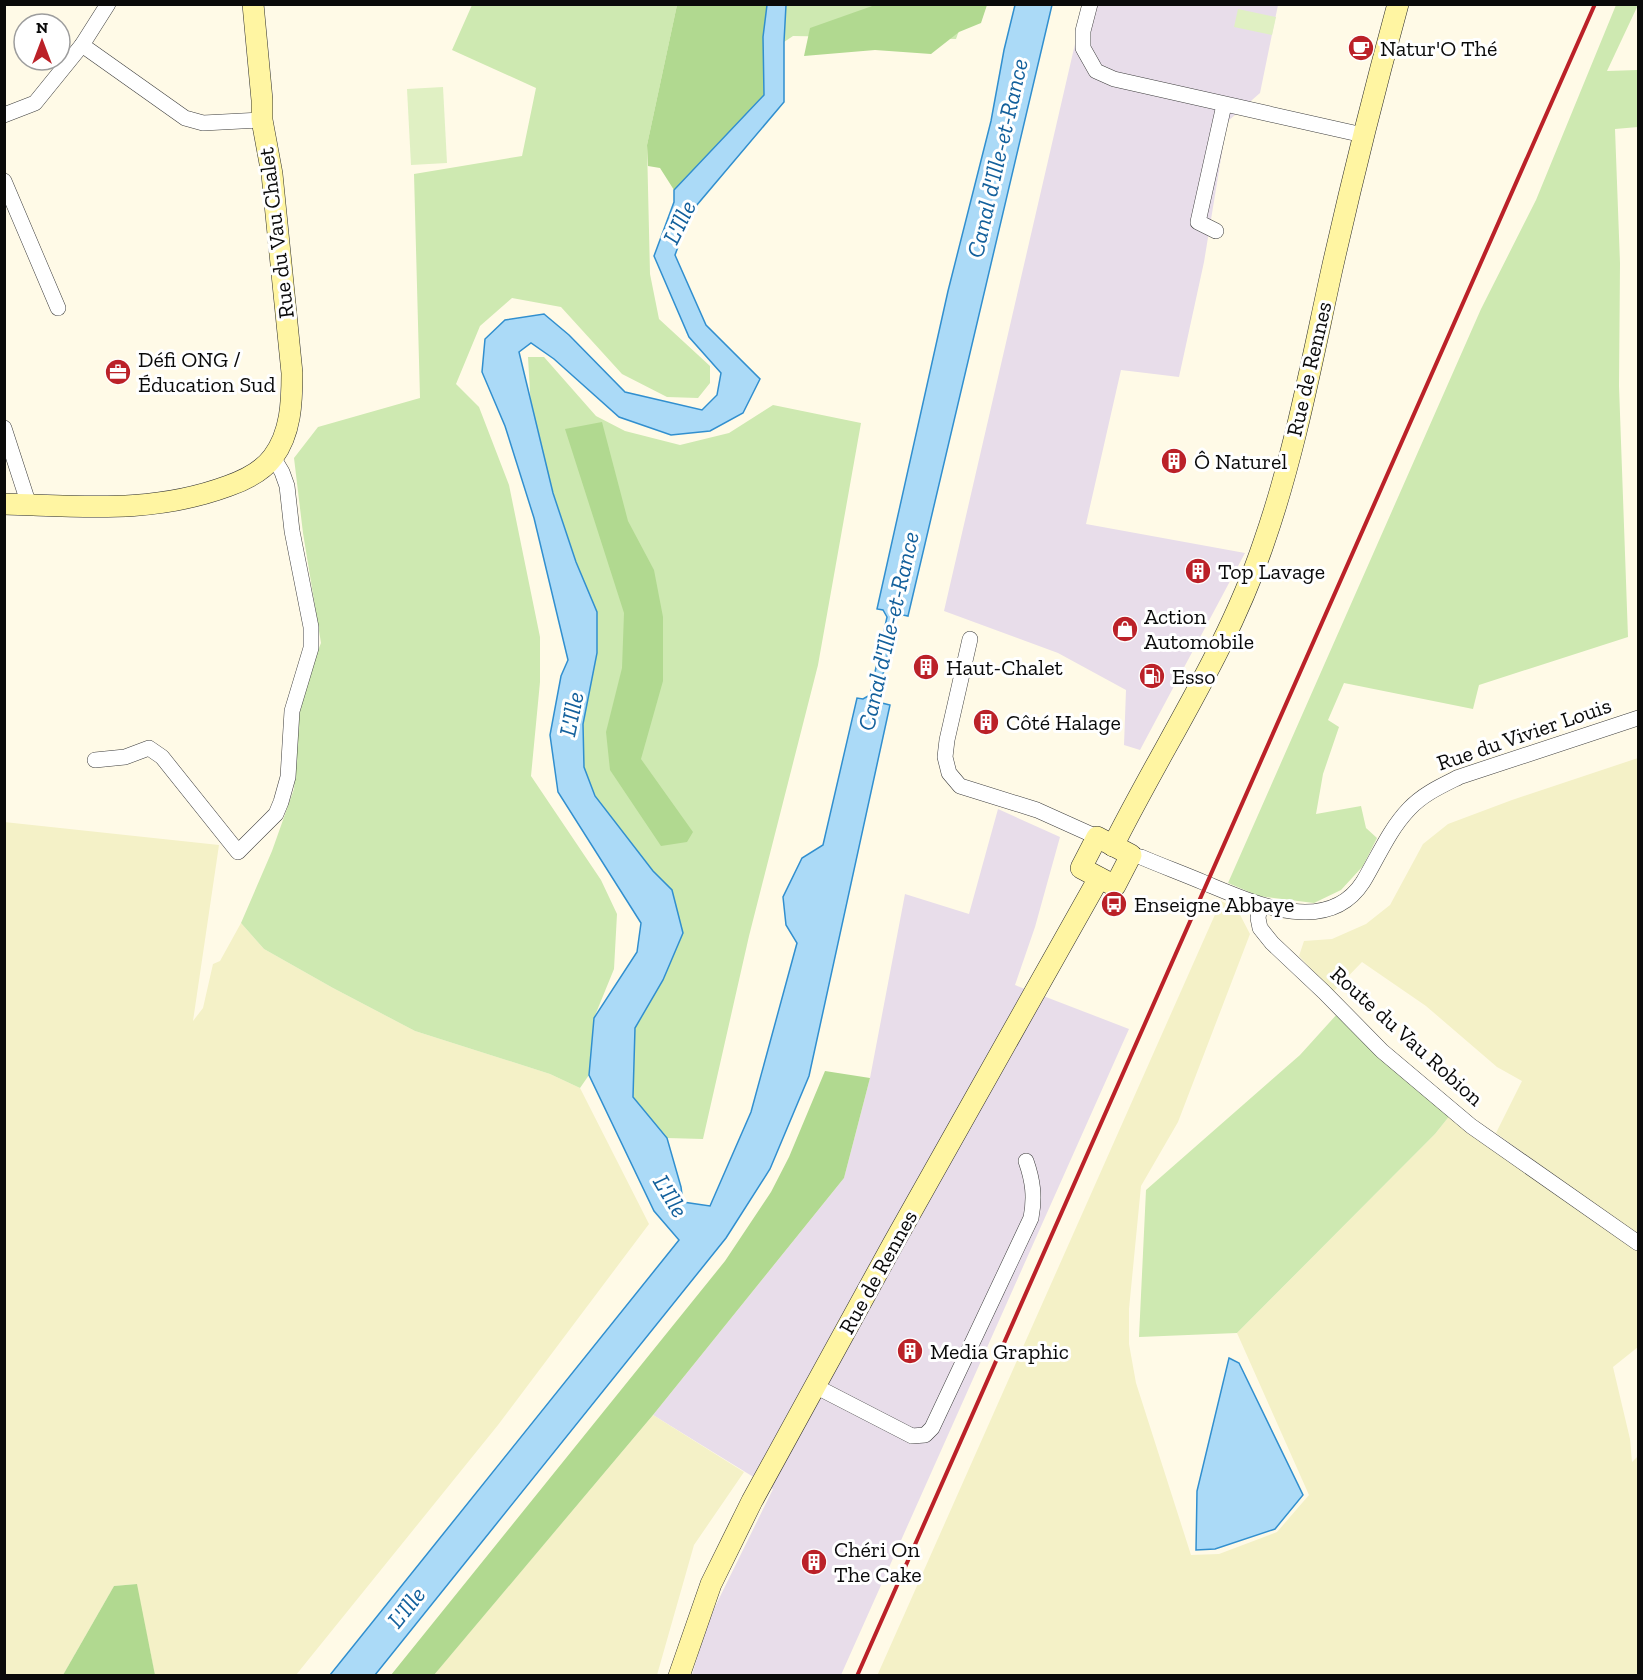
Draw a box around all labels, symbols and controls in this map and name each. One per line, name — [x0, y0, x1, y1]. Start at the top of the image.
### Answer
north arrow — [12, 12, 72, 72]
text: N — [36, 18, 48, 37]
cafe icon: Natur'O Thé — [1346, 33, 1376, 63]
place label: Natur'O Thé — [1380, 35, 1497, 62]
water label: Canal d'Ille-et-Rance — [960, 56, 1034, 260]
street label: Rue du Vau Chalet — [252, 145, 300, 320]
water label: L'Ille — [656, 195, 702, 249]
street label: Rue de Rennes — [1280, 299, 1338, 439]
place label: Défi ONG / Éducation Sud — [138, 346, 276, 398]
office icon: Défi ONG / Éducation Sud — [103, 357, 133, 387]
building icon: Ô Naturel — [1159, 446, 1189, 476]
place label: Ô Naturel — [1194, 448, 1287, 475]
water label: Canal d'Ille-et-Rance — [851, 529, 925, 733]
building icon: Top Lavage — [1183, 556, 1213, 586]
place label: Top Lavage — [1218, 558, 1325, 585]
place label: Action Automobile — [1144, 603, 1254, 655]
shop icon: Action Automobile — [1110, 614, 1140, 644]
building icon: Haut-Chalet — [911, 652, 941, 682]
place label: Haut-Chalet — [946, 654, 1064, 681]
fuel station icon: Esso — [1137, 661, 1167, 691]
place label: Esso — [1172, 663, 1216, 690]
water label: L'Ille — [552, 689, 590, 739]
street label: Rue du Vivier Louis — [1433, 692, 1615, 776]
building icon: Côté Halage — [971, 707, 1001, 737]
place label: Côté Halage — [1006, 709, 1121, 736]
bus stop icon: Enseigne Abbaye — [1099, 889, 1129, 919]
place label: Enseigne Abbaye — [1134, 891, 1294, 918]
street label: Route du Vau Robion — [1325, 960, 1489, 1112]
water label: L'Ille — [647, 1169, 695, 1223]
street label: Rue de Rennes — [833, 1205, 923, 1339]
building icon: Media Graphic — [895, 1336, 925, 1366]
place label: Media Graphic — [930, 1338, 1069, 1365]
place label: Chéri On The Cake — [834, 1536, 922, 1588]
building icon: Chéri On The Cake — [799, 1547, 829, 1577]
water label: L'Ille — [381, 1580, 431, 1634]

